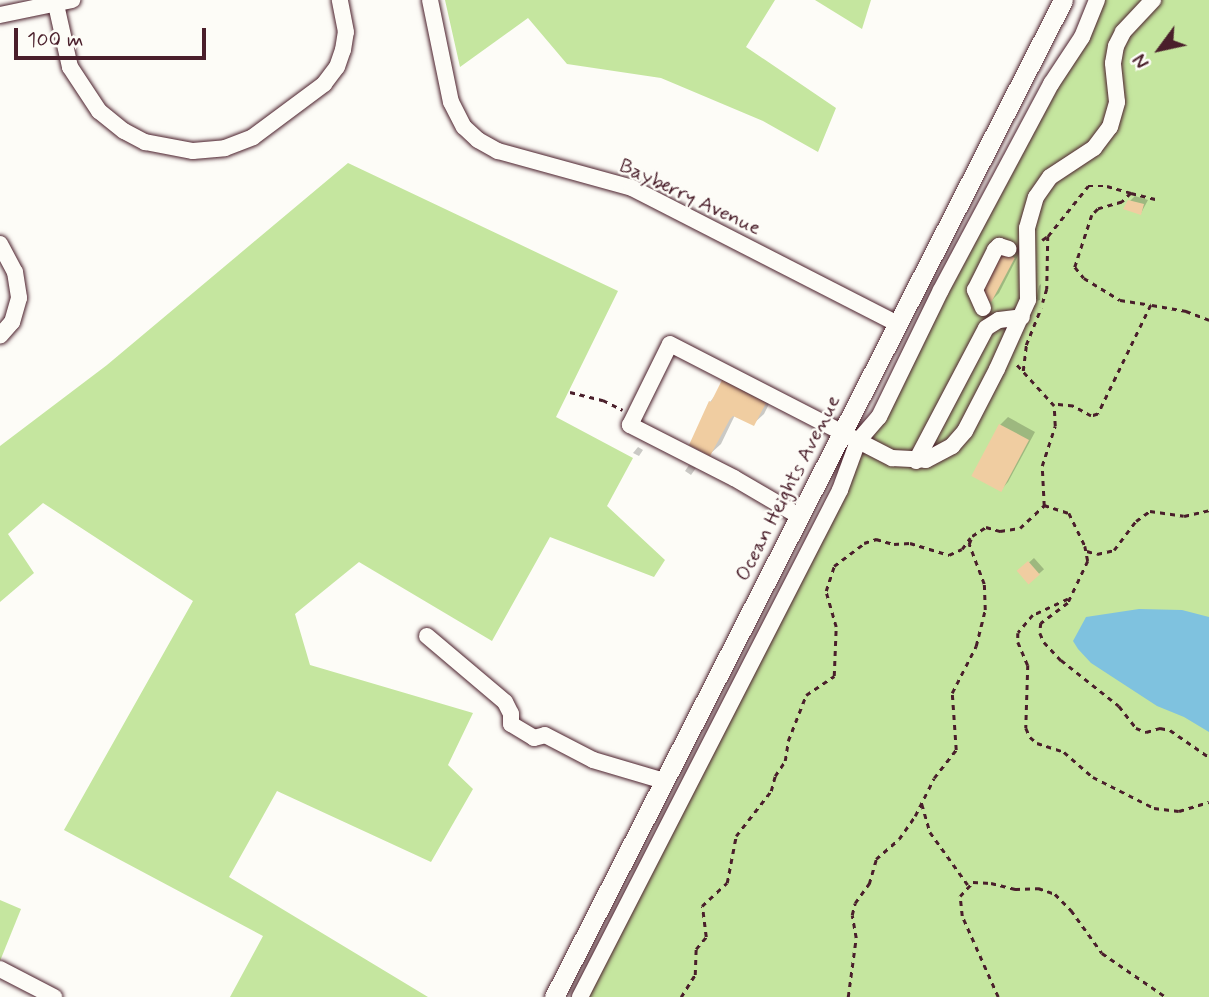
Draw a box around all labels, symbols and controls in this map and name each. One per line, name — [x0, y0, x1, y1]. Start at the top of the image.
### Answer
scale bar — [18, 14, 210, 58]
north arrow — [1125, 14, 1195, 84]
text: 100 m — [27, 26, 83, 54]
text: N — [1128, 49, 1156, 73]
street label: Bayberry Avenue — [615, 153, 765, 241]
street label: Ocean Heights Avenue — [731, 393, 845, 583]

